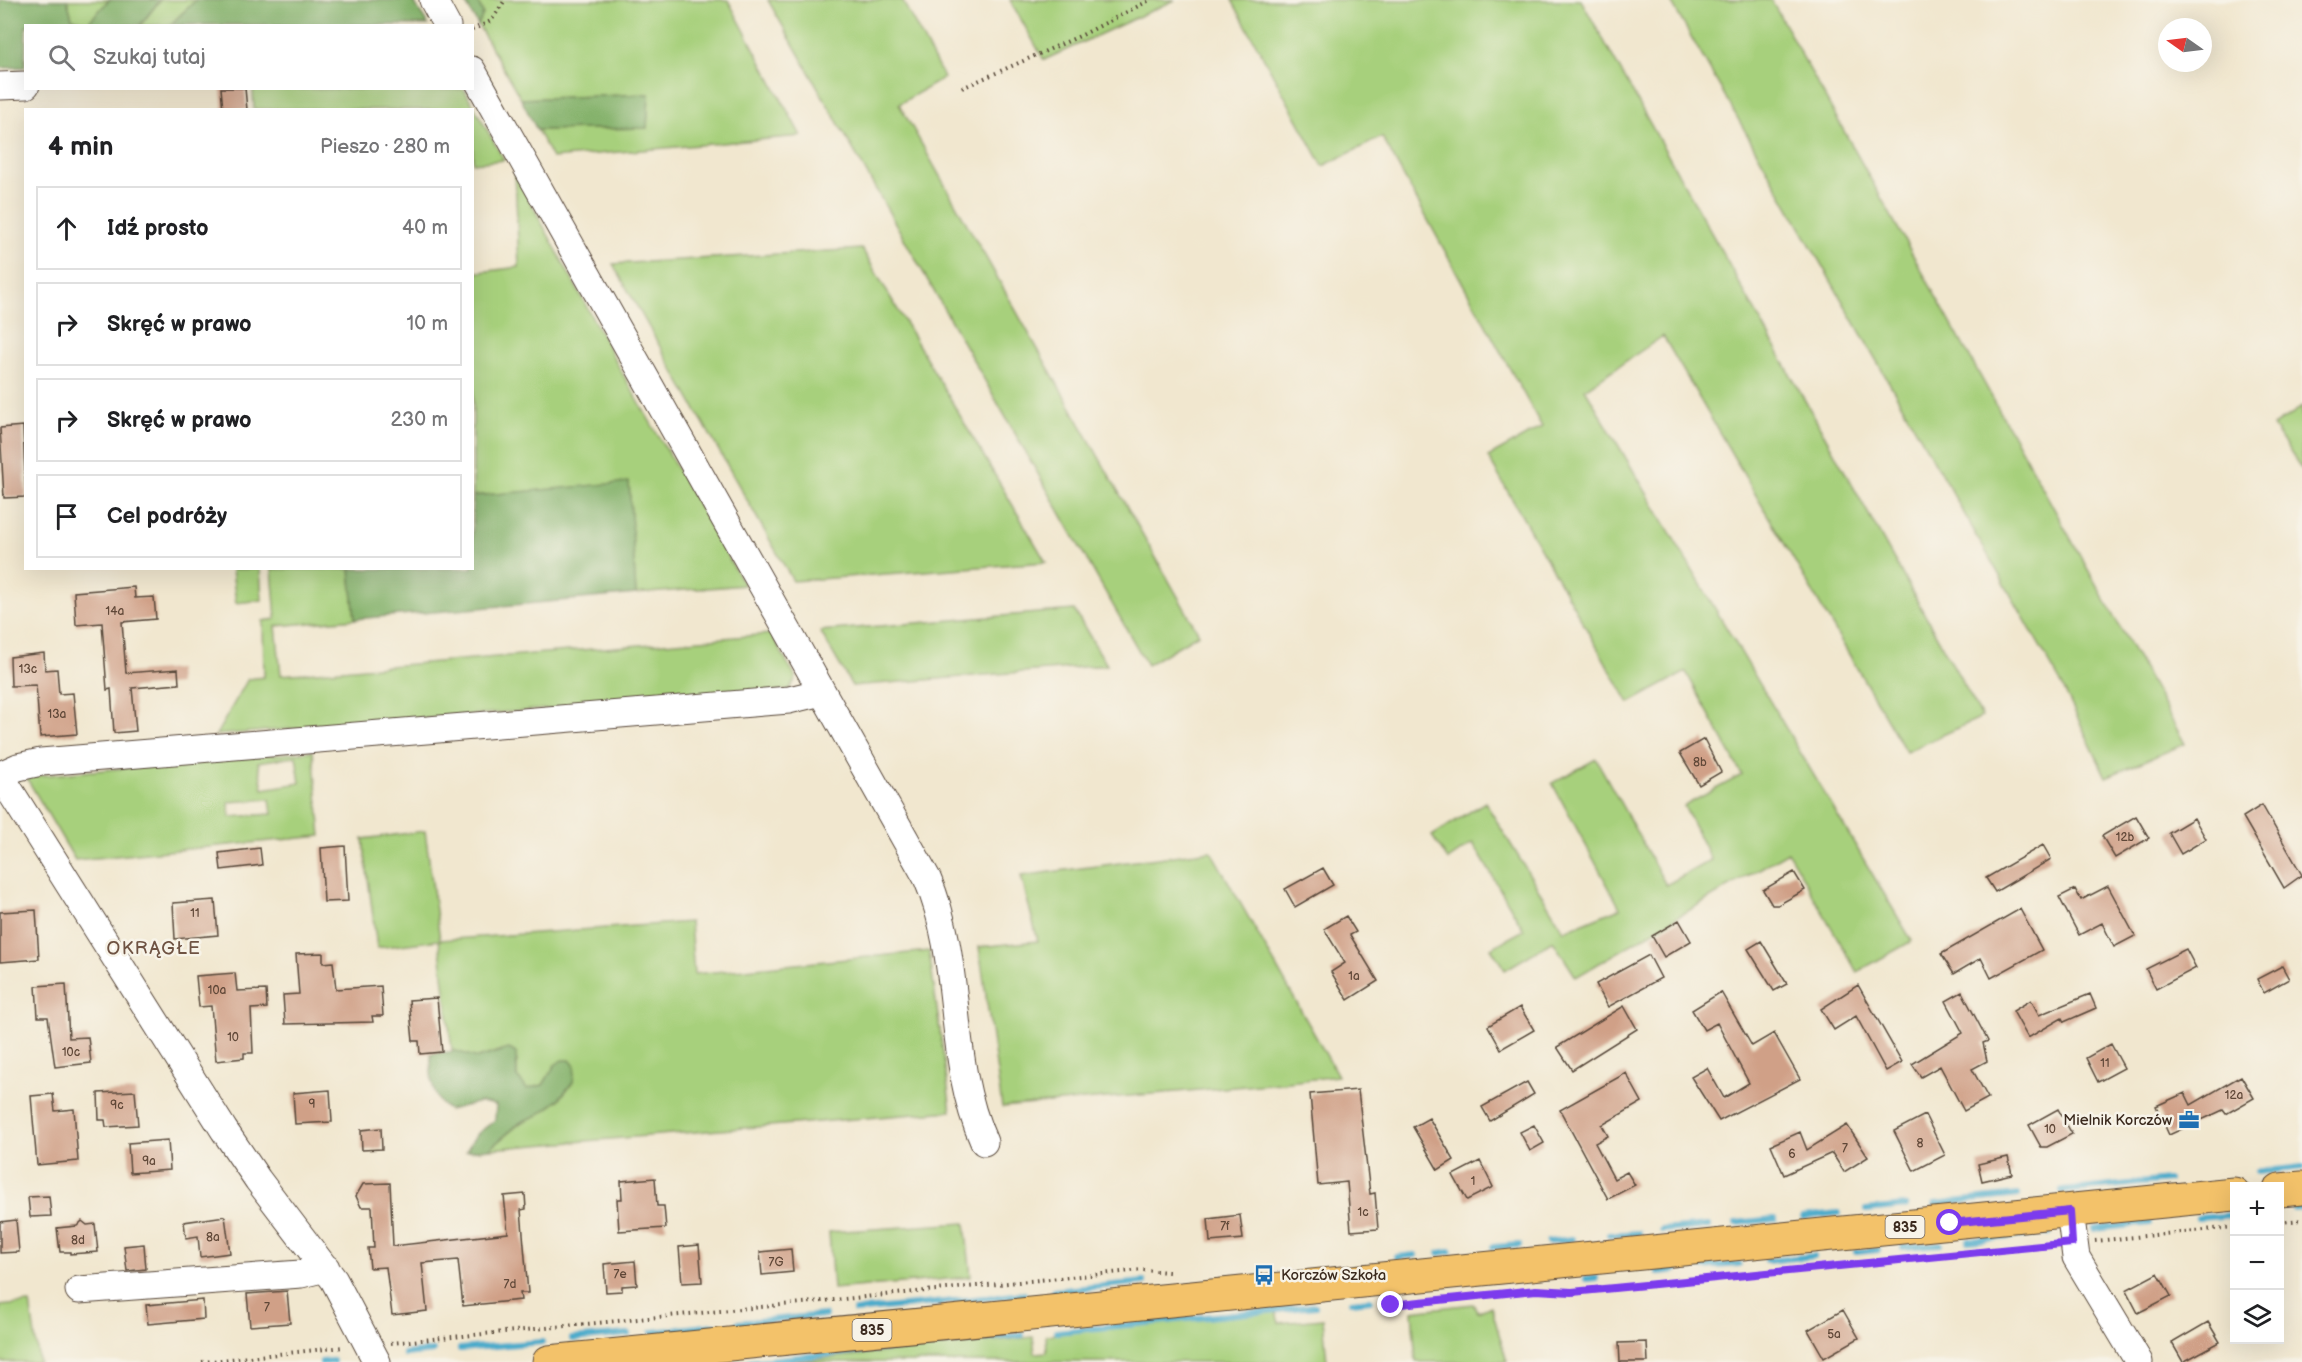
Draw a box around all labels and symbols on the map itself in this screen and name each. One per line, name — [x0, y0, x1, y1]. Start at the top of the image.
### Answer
north arrow — [2158, 18, 2212, 72]
house number: 14a — [106, 604, 125, 619]
house number: 13c — [19, 662, 37, 677]
house number: 13a — [48, 707, 67, 722]
house number: 8b — [1693, 755, 1707, 770]
house number: 12b — [2116, 830, 2134, 845]
house number: 11 — [190, 906, 200, 921]
district label: OKRĄGŁE — [107, 938, 201, 959]
house number: 1a — [1348, 969, 1360, 984]
house number: 10a — [208, 983, 226, 998]
house number: 10 — [227, 1030, 239, 1045]
house number: 10c — [62, 1045, 80, 1060]
house number: 11 — [2100, 1056, 2110, 1071]
house number: 12a — [2225, 1088, 2243, 1103]
house number: 9 — [309, 1097, 316, 1112]
house number: 9c — [110, 1098, 124, 1113]
office icon: Mielnik Korczów — [2177, 1108, 2201, 1132]
place label: Mielnik Korczów — [2063, 1111, 2172, 1130]
house number: 10 — [2044, 1122, 2056, 1137]
house number: 8 — [1917, 1136, 1924, 1151]
house number: 7 — [1842, 1141, 1848, 1156]
house number: 6 — [1788, 1147, 1796, 1162]
house number: 9a — [142, 1154, 156, 1169]
house number: 1 — [1471, 1174, 1475, 1189]
house number: 1c — [1357, 1205, 1369, 1220]
route start — [1936, 1209, 1962, 1235]
road number: 835 — [1886, 1216, 1924, 1238]
house number: 7f — [1220, 1219, 1230, 1234]
house number: 8a — [206, 1230, 220, 1245]
house number: 8d — [71, 1233, 85, 1248]
house number: 7G — [769, 1255, 783, 1270]
bus stop icon: Korczów Szkoła — [1252, 1263, 1276, 1287]
place label: Korczów Szkoła — [1281, 1266, 1386, 1285]
house number: 7e — [613, 1267, 627, 1282]
house number: 7d — [504, 1277, 517, 1292]
route end — [1377, 1291, 1403, 1317]
house number: 7 — [264, 1300, 270, 1315]
road number: 835 — [852, 1319, 892, 1341]
house number: 5a — [1827, 1327, 1841, 1342]

